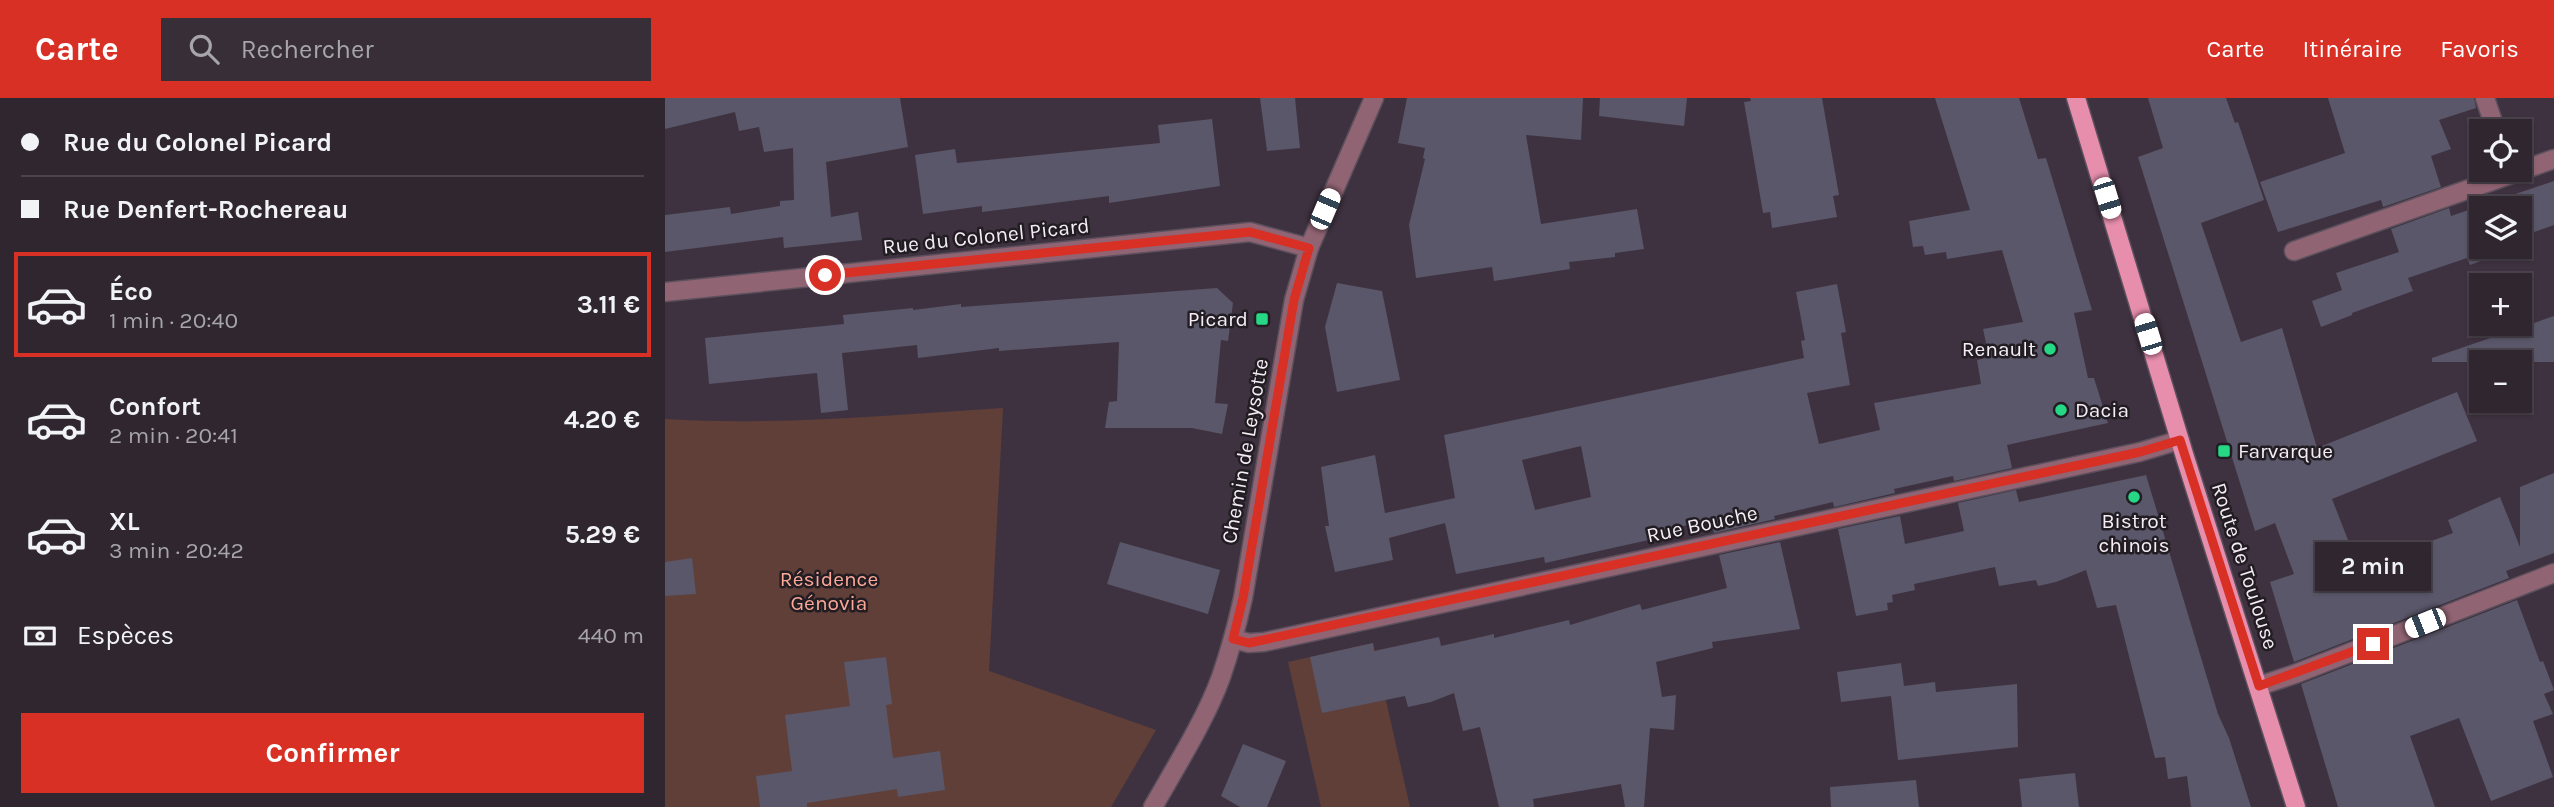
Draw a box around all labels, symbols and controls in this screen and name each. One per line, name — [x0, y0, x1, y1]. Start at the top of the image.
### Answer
search box — [161, 18, 651, 81]
text: Carte — [35, 30, 119, 68]
icon: search — [185, 30, 223, 68]
text: Rechercher — [241, 34, 374, 65]
text: Carte — [2206, 35, 2264, 63]
text: Itinéraire — [2302, 35, 2402, 63]
text: Favoris — [2440, 35, 2519, 63]
map controls — [2469, 119, 2532, 413]
button: locate — [2469, 119, 2532, 182]
text: Rue du Colonel Picard — [63, 127, 332, 158]
car — [2091, 175, 2124, 221]
car — [1308, 186, 1343, 232]
text: Rue Denfert-Rochereau — [63, 194, 348, 225]
button: layers — [2469, 196, 2532, 259]
street label: Rue du Colonel Picard — [881, 213, 1091, 259]
route start — [809, 259, 841, 291]
icon: car — [25, 273, 88, 336]
button: + — [2469, 273, 2532, 336]
text: Éco — [109, 276, 153, 307]
text: 3.11 € — [577, 289, 640, 320]
text: 1 min · 20:40 — [109, 307, 238, 334]
place label: Picard — [1188, 307, 1248, 331]
marker: Picard — [1254, 311, 1270, 327]
car — [2132, 311, 2165, 357]
place label: Renault — [1962, 337, 2036, 361]
marker: Renault — [2042, 341, 2058, 357]
button: − — [2469, 350, 2532, 413]
street label: Chemin de Leysotte — [1217, 357, 1273, 545]
icon: car — [25, 388, 88, 451]
text: Confort — [109, 391, 201, 422]
place label: Dacia — [2075, 398, 2129, 422]
marker: Dacia — [2053, 402, 2069, 418]
text: 4.20 € — [564, 404, 640, 435]
text: 2 min · 20:41 — [109, 422, 238, 449]
place label: Farvarque — [2238, 439, 2333, 463]
marker: Farvarque — [2216, 443, 2232, 459]
street label: Route de Toulouse — [2207, 480, 2283, 652]
marker: Bistrot chinois — [2126, 489, 2142, 505]
street label: Rue Bouche — [1644, 501, 1760, 547]
icon: car — [25, 503, 88, 566]
text: XL — [109, 506, 140, 537]
place label: Bistrot chinois — [2098, 509, 2170, 557]
text: 5.29 € — [565, 519, 640, 550]
text: 3 min · 20:42 — [109, 537, 244, 564]
callout: 2 min — [2315, 542, 2431, 592]
text: 2 min — [2341, 553, 2405, 580]
park label: Résidence Génovia — [780, 567, 878, 615]
car — [2402, 605, 2449, 641]
icon: cash — [21, 617, 59, 655]
text: Espèces — [77, 620, 174, 651]
text: 440 m — [578, 622, 644, 649]
route end — [2357, 628, 2389, 660]
button: Confirmer — [21, 713, 644, 793]

